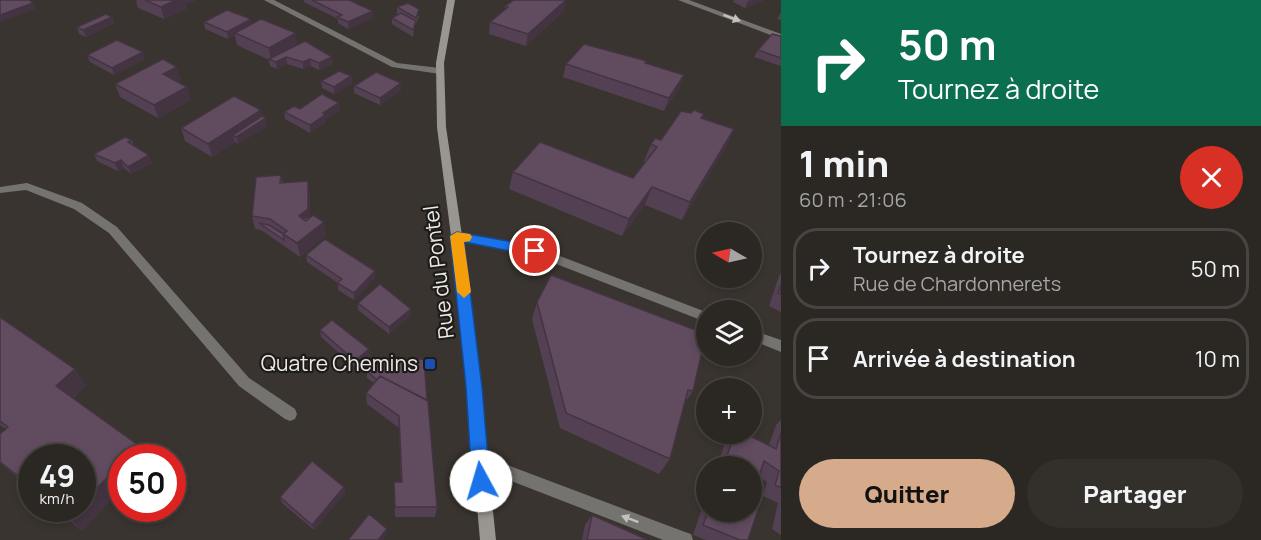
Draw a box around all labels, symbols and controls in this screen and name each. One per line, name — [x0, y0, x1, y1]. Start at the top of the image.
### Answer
one-way arrow — [723, 14, 741, 24]
text: 50 m — [898, 15, 996, 73]
icon: right — [799, 24, 877, 102]
text: Tournez à droite — [898, 70, 1099, 107]
text: 1 min — [799, 139, 889, 188]
button: close — [1180, 146, 1243, 209]
text: 60 m · 21:06 — [799, 186, 907, 213]
street label: Rue du Pontel — [416, 204, 460, 340]
north arrow — [696, 222, 762, 288]
map controls — [696, 222, 762, 522]
pin — [509, 225, 560, 276]
icon: arrive — [518, 234, 551, 267]
text: Tournez à droite — [853, 240, 1025, 270]
icon: right — [802, 252, 835, 285]
text: 50 m — [1191, 254, 1240, 284]
text: Rue de Chardonnerets — [853, 270, 1061, 297]
button: layers — [696, 300, 762, 366]
icon: arrive — [802, 342, 835, 375]
text: Arrivée à destination — [853, 344, 1076, 374]
text: 10 m — [1195, 344, 1240, 374]
place label: Quatre Chemins — [261, 349, 418, 377]
marker: Quatre Chemins — [423, 357, 437, 371]
button: + — [696, 378, 762, 444]
speed limit sign: 50 — [108, 444, 186, 522]
position arrow — [449, 449, 513, 513]
text: 49 — [39, 455, 75, 496]
button: − — [696, 456, 762, 522]
button: Quitter — [799, 459, 1015, 528]
button: Partager — [1027, 459, 1243, 528]
text: km/h — [40, 488, 74, 509]
one-way arrow — [621, 514, 639, 524]

